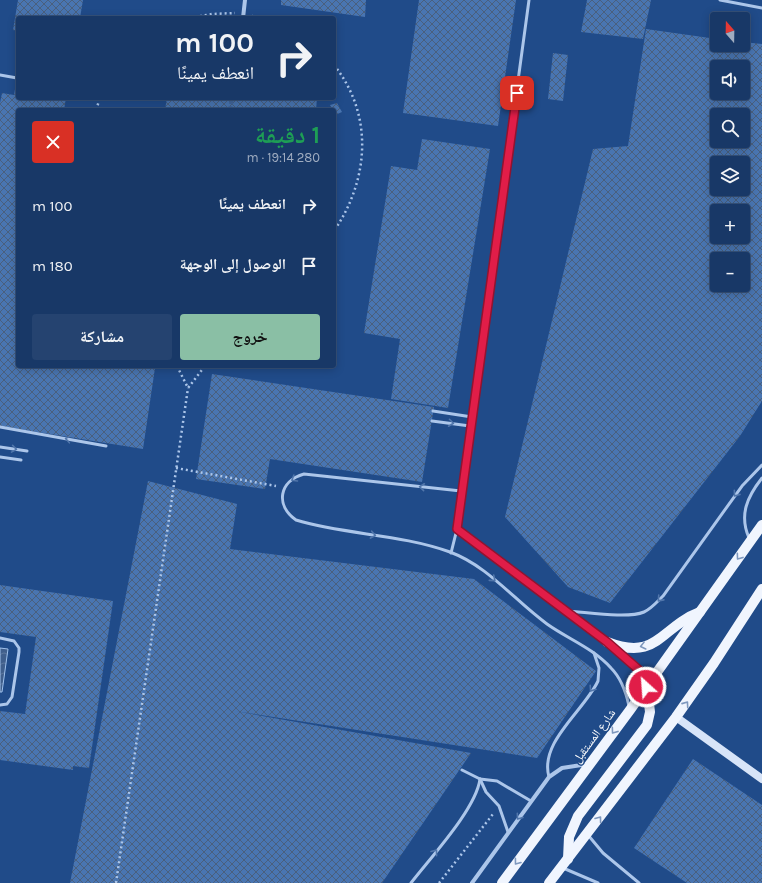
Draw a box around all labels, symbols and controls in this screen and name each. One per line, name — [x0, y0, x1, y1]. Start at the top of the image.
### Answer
north arrow — [710, 12, 750, 52]
map controls — [710, 12, 750, 292]
text: 100 m — [175, 26, 254, 59]
icon: right — [268, 32, 320, 84]
button: sound — [710, 60, 750, 100]
text: انعطف يمينًا — [177, 62, 254, 84]
pin — [500, 76, 534, 110]
icon: arrive — [506, 82, 528, 104]
button: search — [710, 108, 750, 148]
button: close — [32, 121, 74, 163]
text: 1 دقيقة — [255, 121, 320, 149]
text: 280 m · 19:14 — [247, 150, 320, 165]
button: layers — [710, 156, 750, 196]
text: انعطف يمينًا — [219, 195, 286, 213]
icon: right — [298, 195, 320, 217]
text: 100 m — [32, 197, 72, 215]
button: + — [710, 204, 750, 244]
button: − — [710, 252, 750, 292]
text: الوصول إلى الوجهة — [180, 255, 286, 273]
icon: arrive — [298, 255, 320, 277]
text: 180 m — [32, 257, 73, 275]
button: مشاركة — [32, 314, 172, 360]
button: خروج — [180, 314, 320, 360]
one-way arrow — [448, 418, 454, 427]
one-way arrow — [65, 435, 71, 444]
one-way arrow — [11, 444, 17, 453]
one-way arrow — [291, 474, 298, 481]
one-way arrow — [419, 483, 425, 492]
one-way arrow — [734, 490, 741, 497]
one-way arrow — [370, 530, 376, 539]
one-way arrow — [737, 553, 744, 560]
one-way arrow — [488, 574, 495, 581]
one-way arrow — [657, 594, 664, 602]
one-way arrow — [640, 642, 647, 650]
position arrow — [625, 666, 667, 708]
one-way arrow — [590, 685, 597, 692]
one-way arrow — [681, 701, 689, 708]
street label: شارع المستقبل — [570, 706, 619, 766]
one-way arrow — [612, 727, 619, 734]
one-way arrow — [517, 813, 524, 820]
one-way arrow — [594, 816, 601, 823]
one-way arrow — [430, 849, 438, 856]
one-way arrow — [515, 858, 522, 865]

